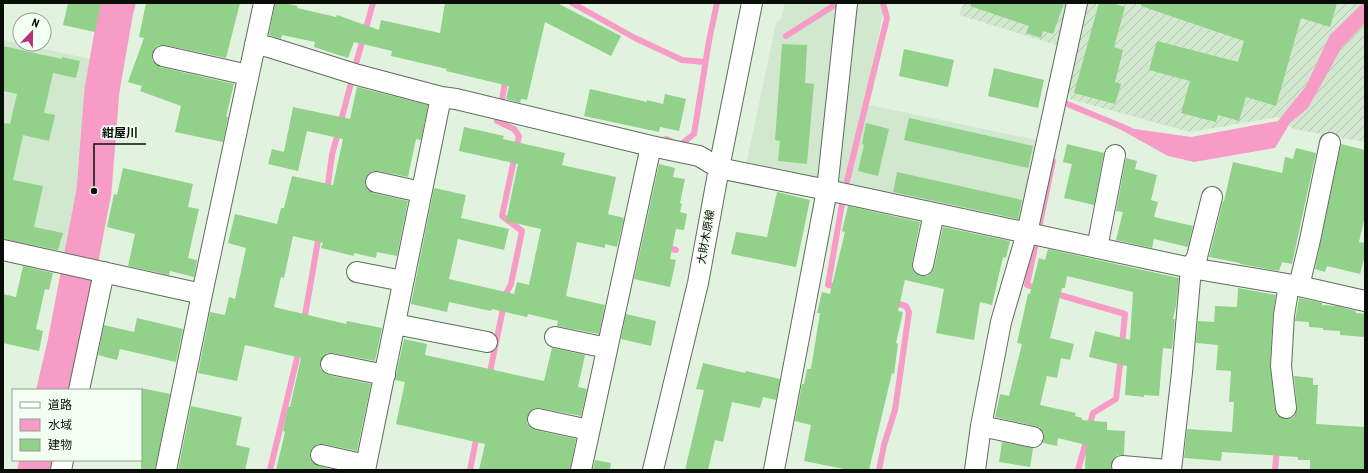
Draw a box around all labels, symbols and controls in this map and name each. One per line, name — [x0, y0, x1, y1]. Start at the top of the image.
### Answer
north arrow — [12, 12, 52, 52]
text: N — [30, 16, 41, 31]
callout: 紺屋川 — [94, 120, 146, 144]
text: 紺屋川 — [102, 126, 138, 140]
street label: 大財木原線 — [695, 209, 717, 265]
legend — [12, 389, 142, 461]
text: 道路 — [48, 398, 72, 412]
text: 水域 — [48, 418, 72, 432]
text: 建物 — [48, 438, 72, 452]

